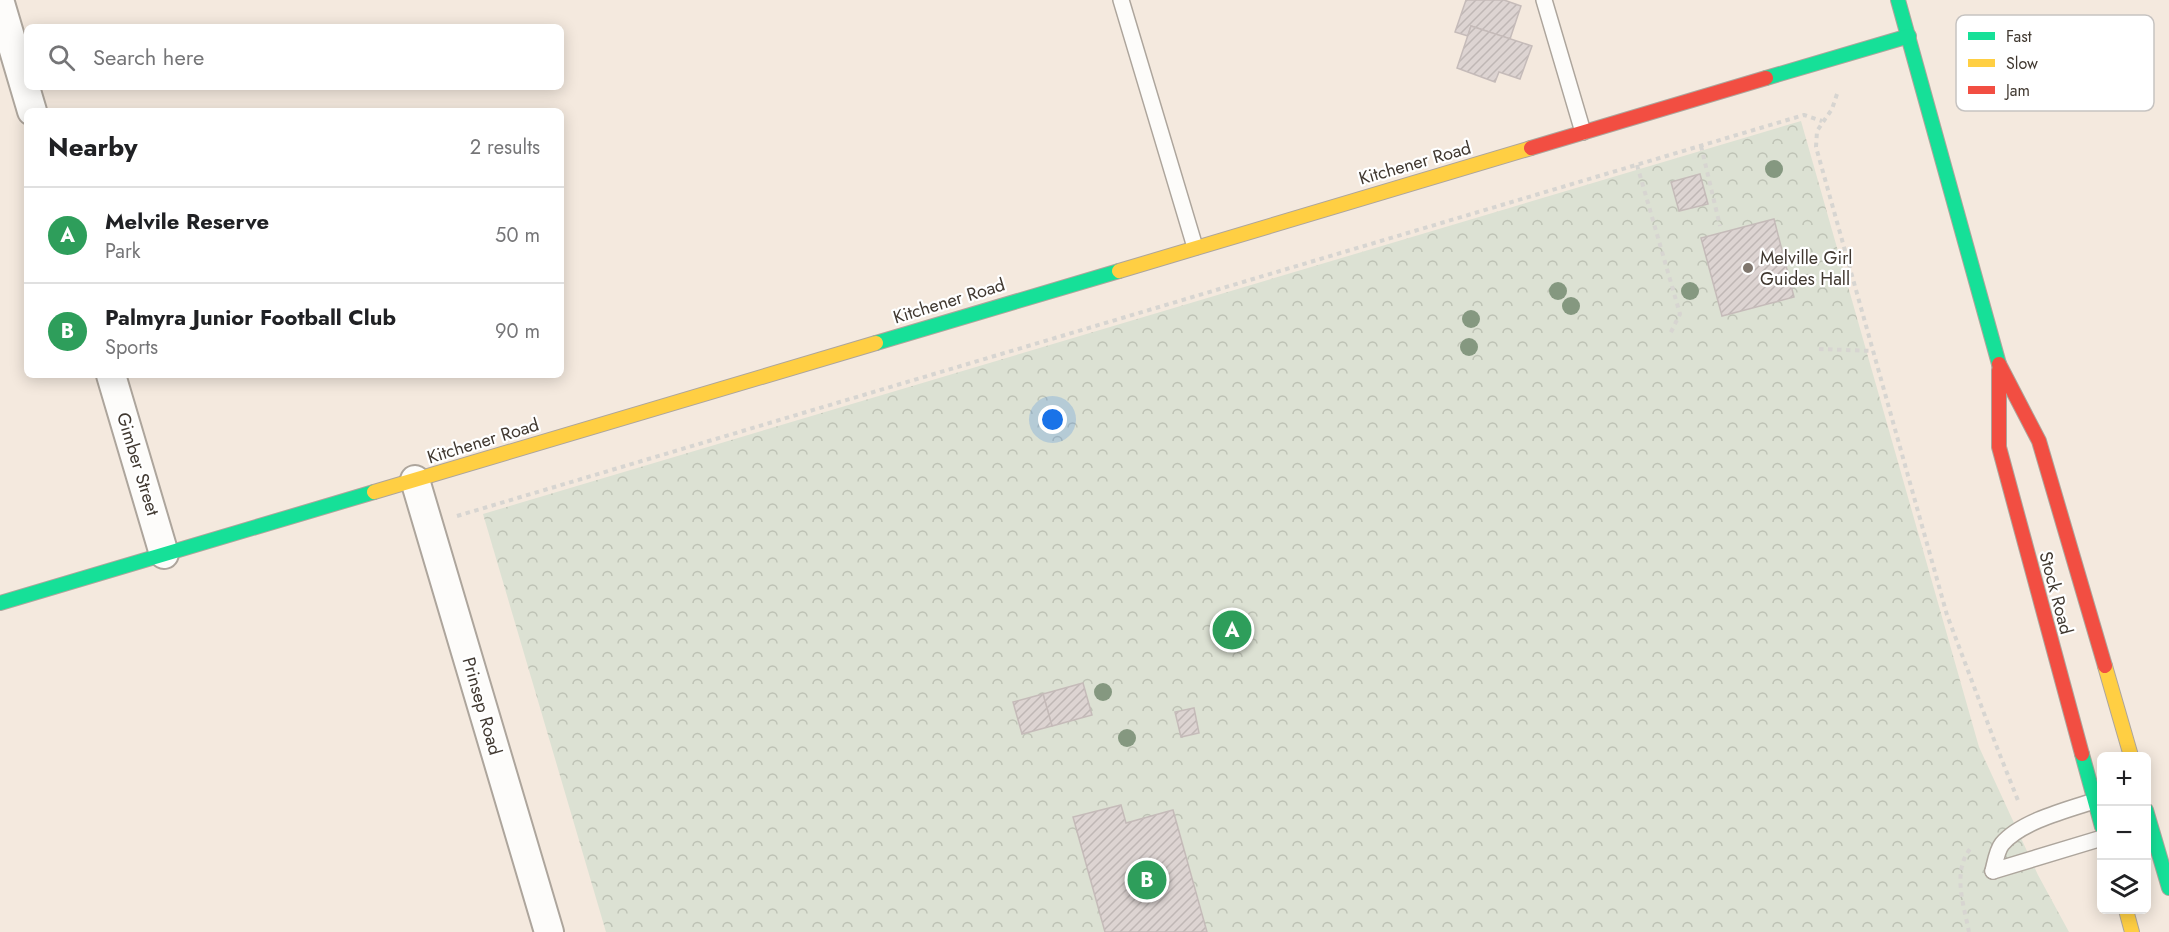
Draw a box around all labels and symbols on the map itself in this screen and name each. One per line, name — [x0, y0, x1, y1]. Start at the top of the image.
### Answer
legend — [1956, 15, 2154, 111]
text: Fast — [2006, 25, 2032, 48]
text: Slow — [2006, 52, 2038, 75]
text: Jam — [2004, 79, 2030, 102]
street label: Kitchener Road — [1356, 135, 1474, 191]
place label: Melville Girl Guides Hall — [1760, 245, 1852, 292]
marker: Melville Girl Guides Hall — [1741, 261, 1755, 275]
street label: Kitchener Road — [890, 272, 1008, 330]
your location — [1038, 405, 1067, 434]
street label: Gimber Street — [110, 409, 166, 519]
street label: Kitchener Road — [424, 412, 542, 470]
street label: Stock Road — [2032, 549, 2080, 637]
pin: A — [1212, 608, 1252, 652]
street label: Prinsep Road — [456, 654, 508, 758]
pin: B — [1128, 858, 1166, 902]

